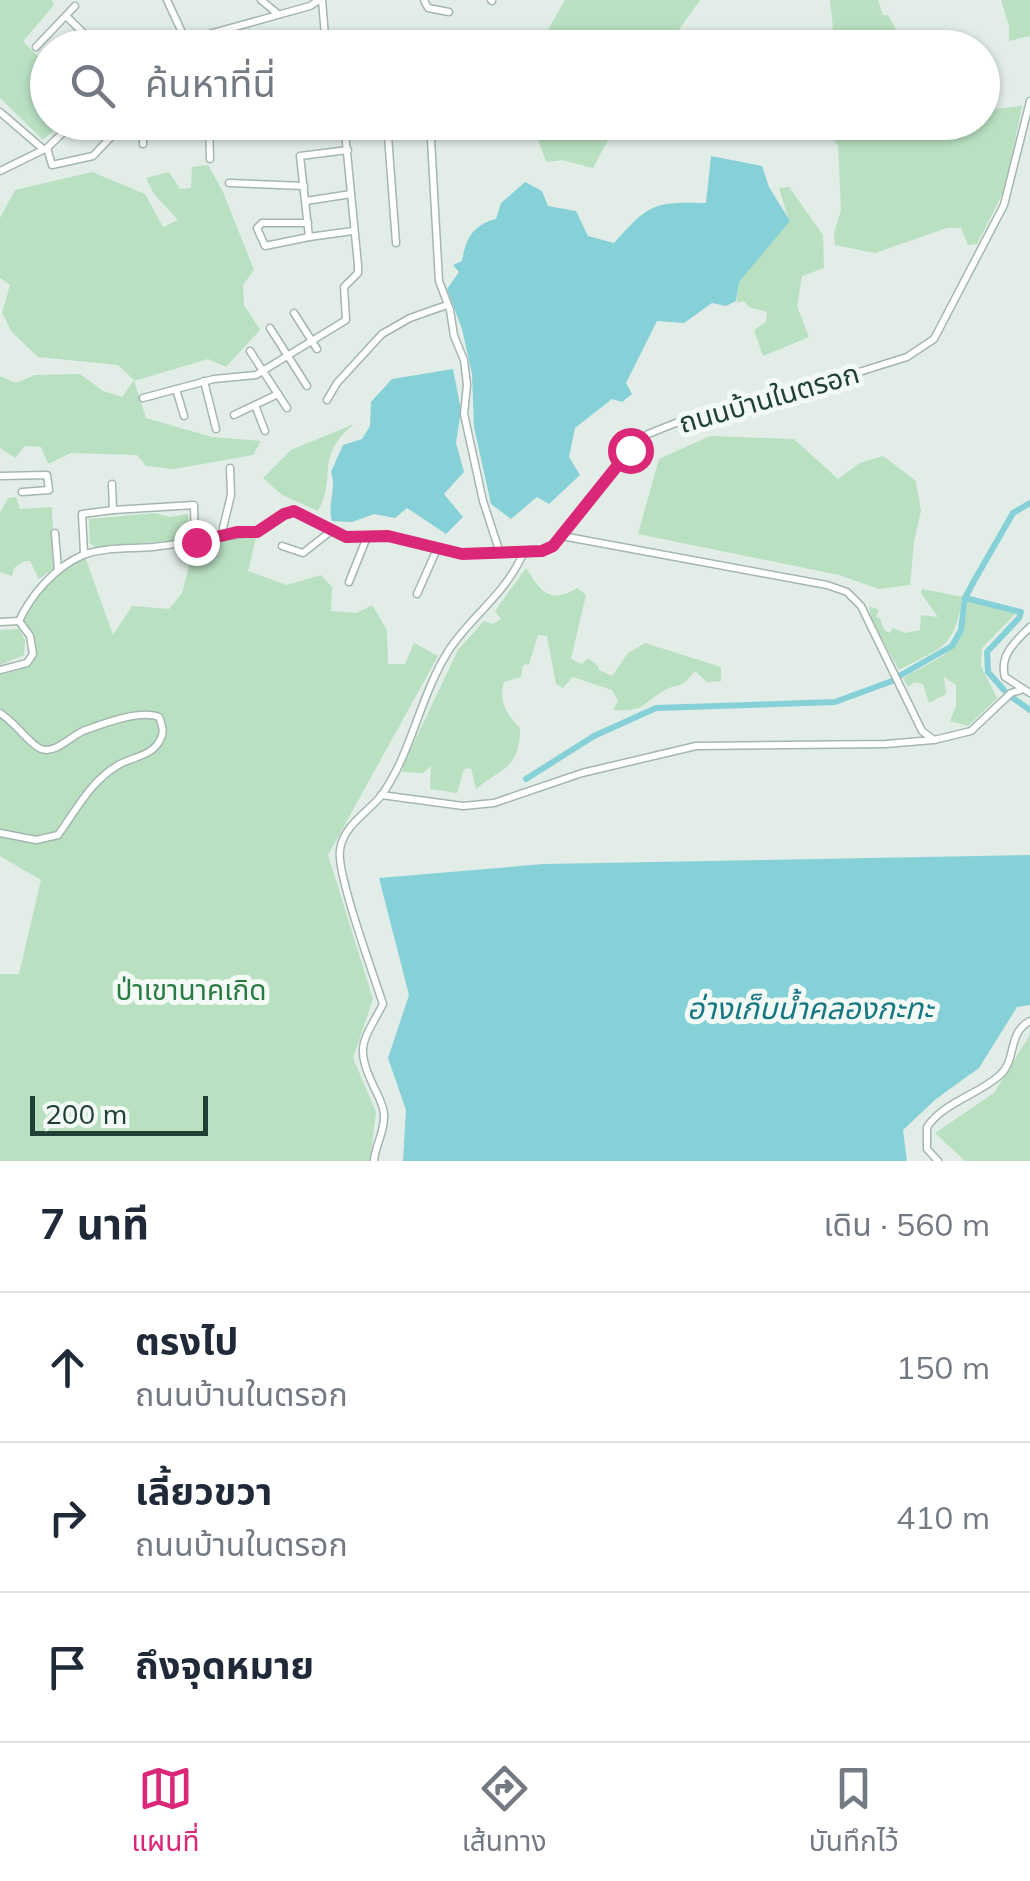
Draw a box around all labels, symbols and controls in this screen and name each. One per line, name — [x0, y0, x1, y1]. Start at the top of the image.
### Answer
search box — [30, 30, 1000, 140]
icon: search — [65, 58, 120, 113]
text: ค้นหาที่นี่ — [145, 59, 276, 107]
street label: ถนนบ้านในตรอก — [675, 355, 863, 440]
route start — [608, 428, 654, 474]
route end — [174, 520, 220, 566]
park label: ป่าเขานาคเกิด — [116, 972, 266, 1007]
water label: อ่างเก็บน้ำคลองกะทะ — [687, 988, 936, 1027]
scale bar — [30, 1091, 208, 1136]
text: 200 m — [45, 1096, 127, 1131]
text: 7 นาที — [40, 1197, 149, 1250]
text: เดิน · 560 m — [823, 1204, 990, 1244]
text: ตรงไป — [135, 1317, 238, 1365]
icon: ahead — [40, 1340, 95, 1395]
text: 150 m — [896, 1347, 990, 1387]
text: ถนนบ้านในตรอก — [135, 1374, 348, 1414]
text: เลี้ยวขวา — [135, 1467, 272, 1515]
icon: right — [40, 1490, 95, 1545]
text: 410 m — [896, 1497, 990, 1537]
text: ถนนบ้านในตรอก — [135, 1524, 348, 1564]
icon: arrive — [40, 1640, 95, 1695]
text: ถึงจุดหมาย — [135, 1641, 314, 1689]
tab: แผนที่ — [131, 1761, 199, 1864]
tab: เส้นทาง — [462, 1761, 546, 1864]
tab: บันทึกไว้ — [809, 1761, 899, 1864]

